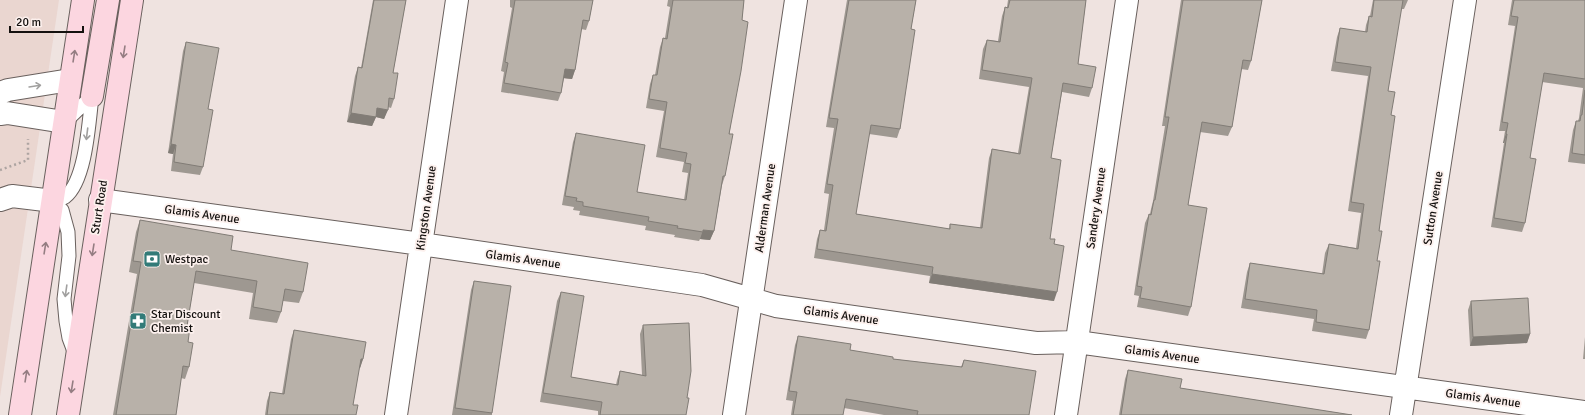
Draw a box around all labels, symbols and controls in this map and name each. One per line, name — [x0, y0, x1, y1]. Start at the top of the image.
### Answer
scale bar — [10, 8, 83, 34]
text: 20 m — [16, 15, 41, 30]
one-way arrow — [120, 45, 128, 58]
one-way arrow — [70, 49, 78, 62]
one-way arrow — [28, 82, 41, 90]
one-way arrow — [84, 127, 91, 140]
street label: Alderman Avenue — [752, 163, 779, 254]
street label: Kingston Avenue — [413, 165, 440, 251]
street label: Sandery Avenue — [1083, 166, 1110, 250]
street label: Sutton Avenue — [1420, 170, 1447, 246]
street label: Sturt Road — [88, 179, 111, 235]
street label: Glamis Avenue — [163, 202, 240, 227]
one-way arrow — [42, 242, 50, 255]
one-way arrow — [89, 243, 97, 256]
street label: Glamis Avenue — [484, 247, 561, 272]
bank icon: Westpac — [142, 249, 162, 269]
place label: Westpac — [165, 252, 209, 267]
one-way arrow — [62, 284, 70, 297]
street label: Glamis Avenue — [802, 303, 879, 328]
place label: Star Discount Chemist — [151, 307, 220, 336]
pharmacy icon: Star Discount Chemist — [128, 311, 148, 331]
street label: Glamis Avenue — [1123, 342, 1200, 367]
one-way arrow — [22, 370, 30, 383]
one-way arrow — [68, 380, 76, 393]
street label: Glamis Avenue — [1444, 386, 1521, 411]

